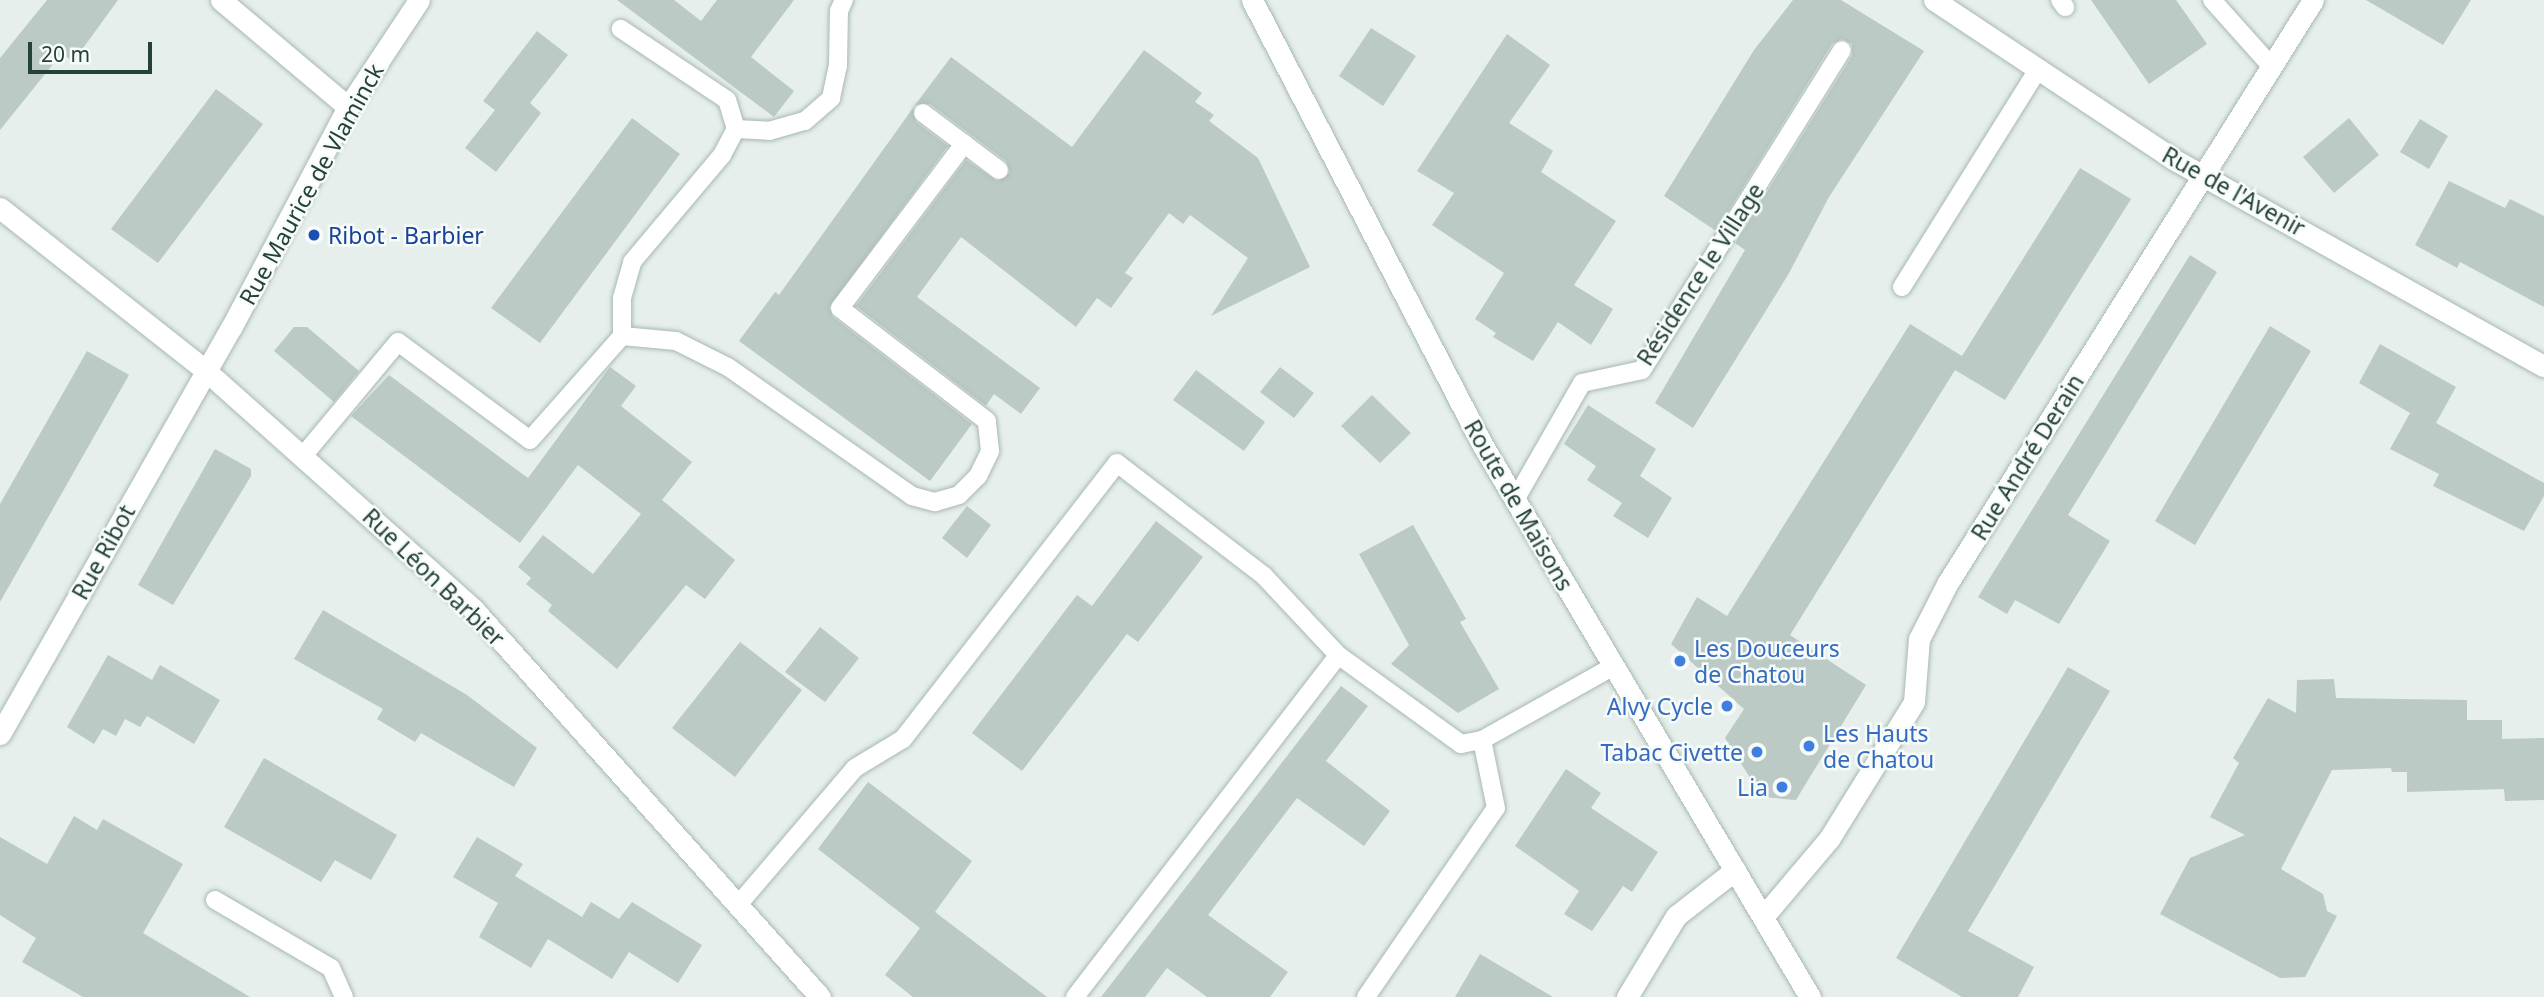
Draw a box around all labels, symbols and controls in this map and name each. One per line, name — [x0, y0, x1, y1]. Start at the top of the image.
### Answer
scale bar — [32, 28, 156, 72]
text: 20 m — [41, 40, 90, 68]
street label: Rue Maurice de Vlaminck — [233, 59, 389, 309]
street label: Rue de l'Avenir — [2158, 140, 2310, 242]
street label: Résidence le Village — [1631, 178, 1769, 370]
place label: Ribot - Barbier — [328, 221, 484, 249]
marker: Ribot - Barbier — [306, 227, 322, 243]
street label: Rue André Derain — [1965, 369, 2089, 545]
street label: Route de Maisons — [1459, 415, 1579, 595]
street label: Rue Ribot — [66, 500, 140, 604]
street label: Rue Léon Barbier — [357, 502, 511, 652]
place label: Les Douceurs de Chatou — [1694, 634, 1840, 688]
marker: Les Douceurs de Chatou — [1672, 653, 1688, 669]
place label: Alvy Cycle — [1607, 692, 1713, 720]
marker: Alvy Cycle — [1719, 698, 1735, 714]
place label: Les Hauts de Chatou — [1823, 719, 1934, 773]
place label: Tabac Civette — [1600, 738, 1743, 766]
marker: Les Hauts de Chatou — [1801, 738, 1817, 754]
marker: Tabac Civette — [1749, 744, 1765, 760]
place label: Lia — [1737, 773, 1768, 801]
marker: Lia — [1774, 779, 1790, 795]

